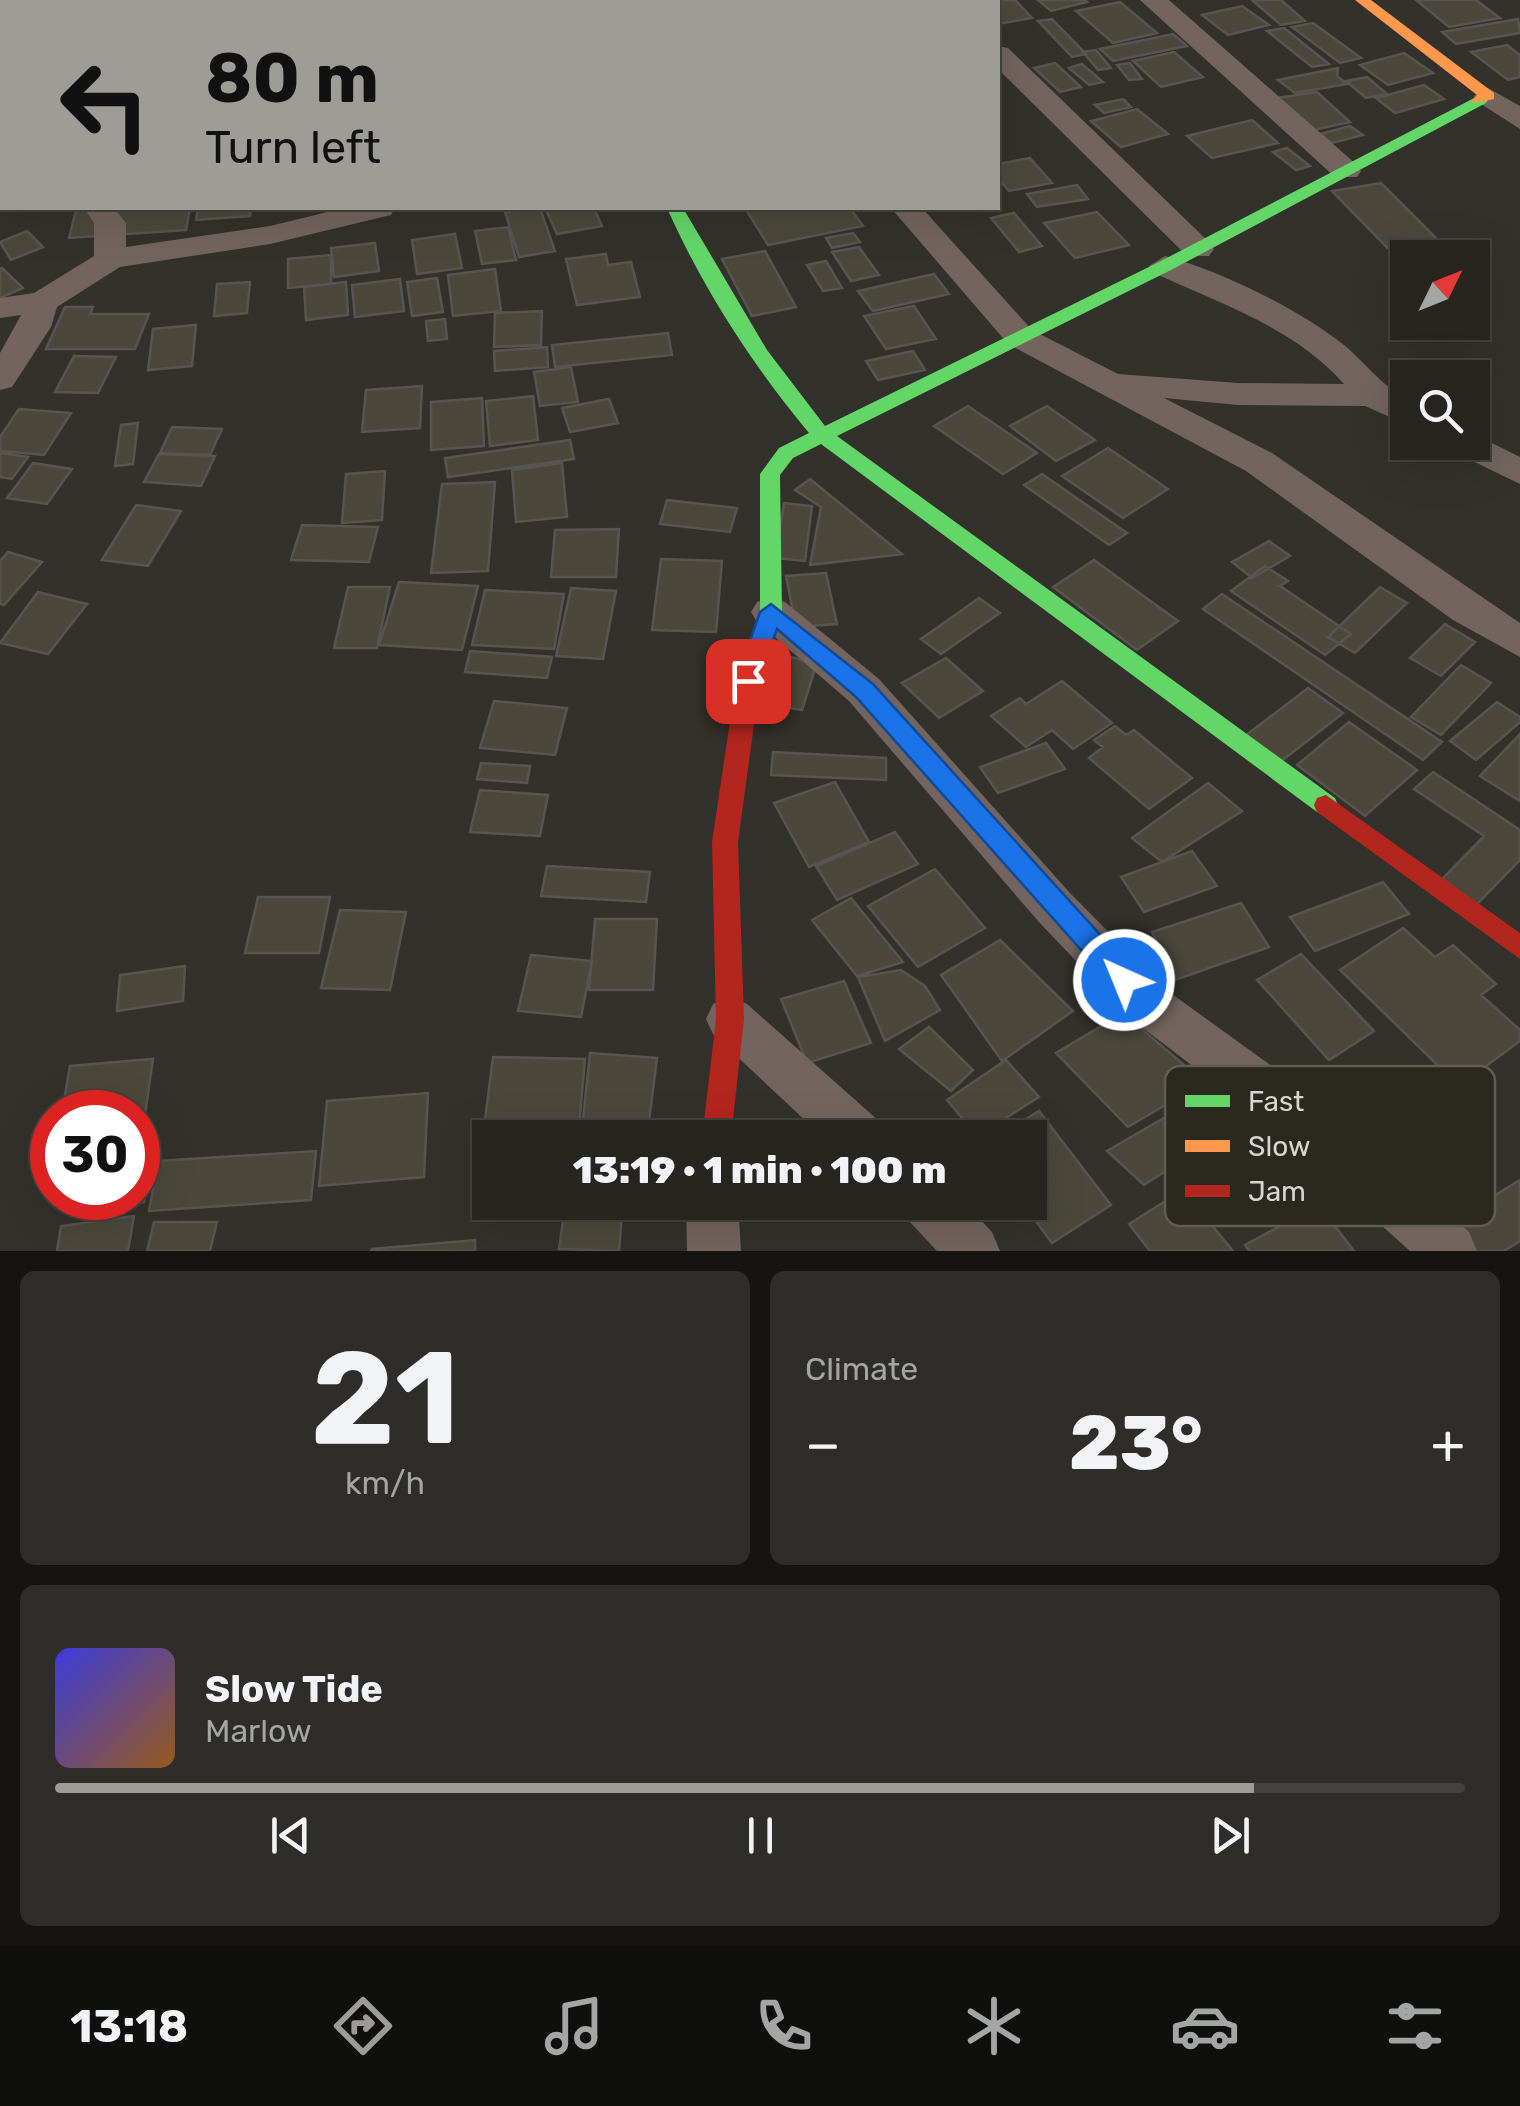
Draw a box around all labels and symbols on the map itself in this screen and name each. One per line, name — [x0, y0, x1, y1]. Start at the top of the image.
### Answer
north arrow — [1390, 240, 1490, 340]
pin — [706, 639, 791, 724]
position arrow — [1072, 928, 1176, 1032]
legend — [1165, 1066, 1495, 1226]
text: Fast — [1248, 1085, 1304, 1118]
speed limit sign: 30 — [30, 1090, 160, 1220]
text: Slow — [1248, 1130, 1310, 1163]
text: Jam — [1248, 1175, 1306, 1208]

